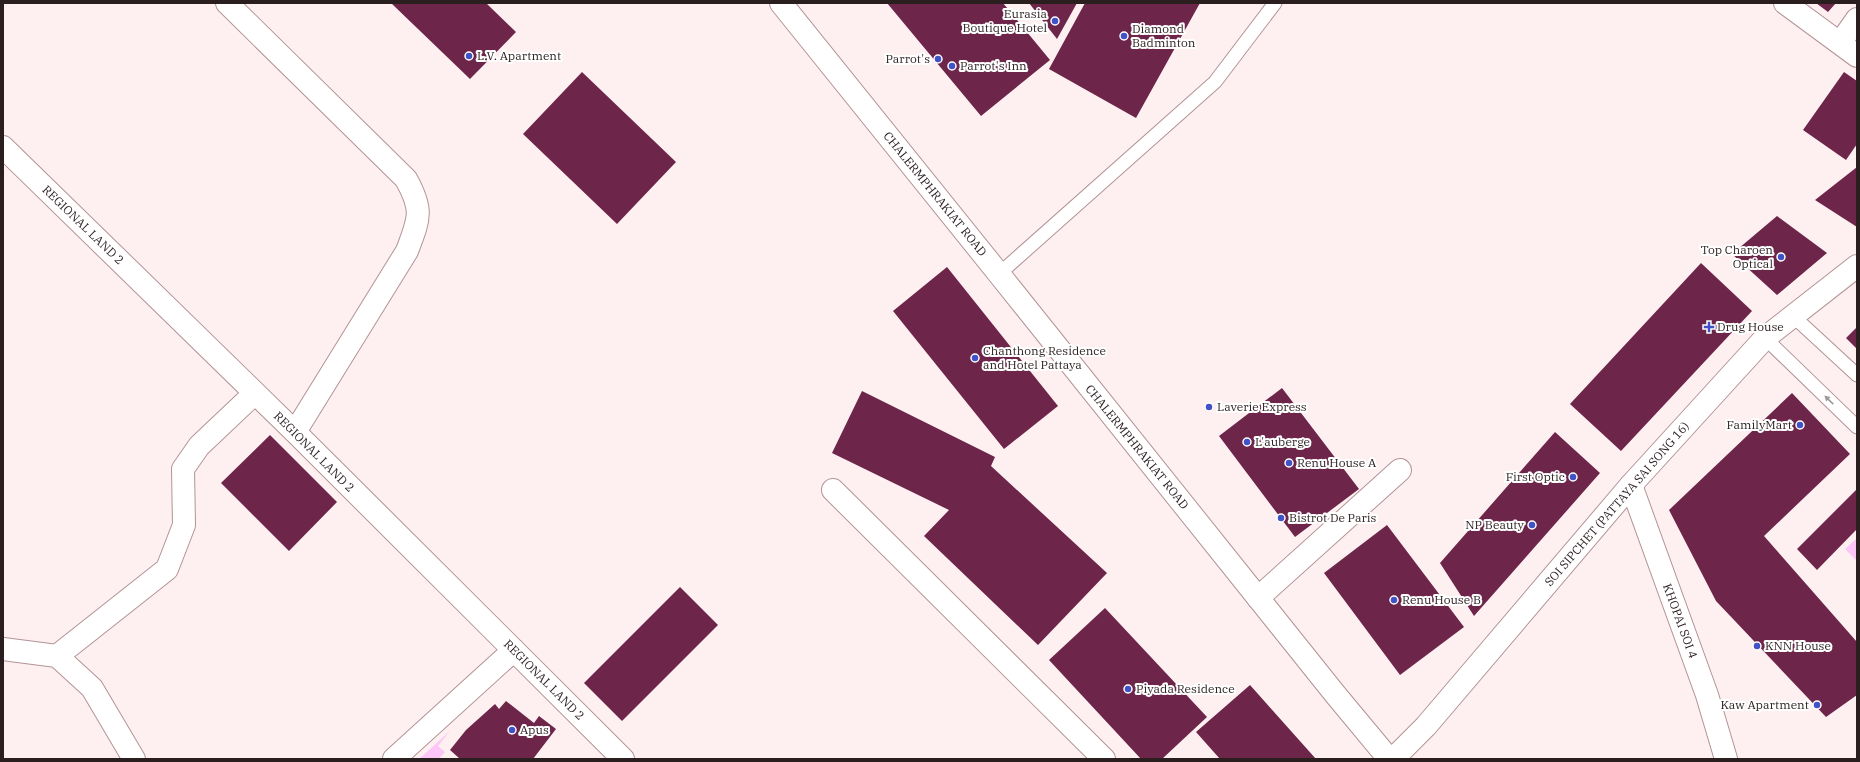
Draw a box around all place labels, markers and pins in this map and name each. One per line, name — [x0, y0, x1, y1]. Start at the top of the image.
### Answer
place label: Eurasia Boutique Hotel — [962, 6, 1047, 35]
marker: Eurasia Boutique Hotel — [1050, 16, 1060, 26]
place label: Diamond Badminton — [1132, 21, 1196, 50]
marker: Diamond Badminton — [1119, 31, 1129, 41]
place label: L.V. Apartment — [477, 48, 561, 63]
marker: L.V. Apartment — [464, 51, 474, 61]
place label: Parrot's — [886, 51, 930, 66]
marker: Parrot's — [933, 54, 943, 64]
place label: Parrot's Inn — [960, 58, 1027, 73]
marker: Parrot's Inn — [947, 61, 957, 71]
place label: Top Charoen Optical — [1701, 242, 1773, 271]
marker: Top Charoen Optical — [1776, 252, 1786, 262]
place label: Drug House — [1717, 319, 1784, 334]
marker: Drug House — [1704, 322, 1714, 332]
place label: Chanthong Residence and Hotel Pattaya — [983, 343, 1106, 372]
marker: Chanthong Residence and Hotel Pattaya — [970, 353, 980, 363]
place label: Laverie Express — [1217, 399, 1307, 414]
marker: Laverie Express — [1204, 402, 1214, 412]
place label: FamilyMart — [1727, 417, 1792, 432]
marker: FamilyMart — [1795, 420, 1805, 430]
place label: L'auberge — [1255, 434, 1310, 449]
marker: L'auberge — [1242, 437, 1252, 447]
place label: Renu House A — [1297, 455, 1377, 470]
marker: Renu House A — [1284, 458, 1294, 468]
place label: First Optic — [1506, 469, 1565, 484]
marker: First Optic — [1568, 472, 1578, 482]
place label: Bistrot De Paris — [1289, 510, 1377, 525]
marker: Bistrot De Paris — [1276, 513, 1286, 523]
place label: NP Beauty — [1465, 517, 1525, 532]
marker: NP Beauty — [1527, 520, 1537, 530]
place label: Renu House B — [1402, 592, 1481, 607]
marker: Renu House B — [1389, 595, 1399, 605]
place label: KNN House — [1765, 638, 1831, 653]
marker: KNN House — [1752, 641, 1762, 651]
place label: Piyada Residence — [1136, 681, 1235, 696]
marker: Piyada Residence — [1123, 684, 1133, 694]
place label: Kaw Apartment — [1721, 697, 1809, 712]
marker: Kaw Apartment — [1812, 700, 1822, 710]
place label: Apus — [520, 722, 549, 737]
marker: Apus — [507, 725, 517, 735]

